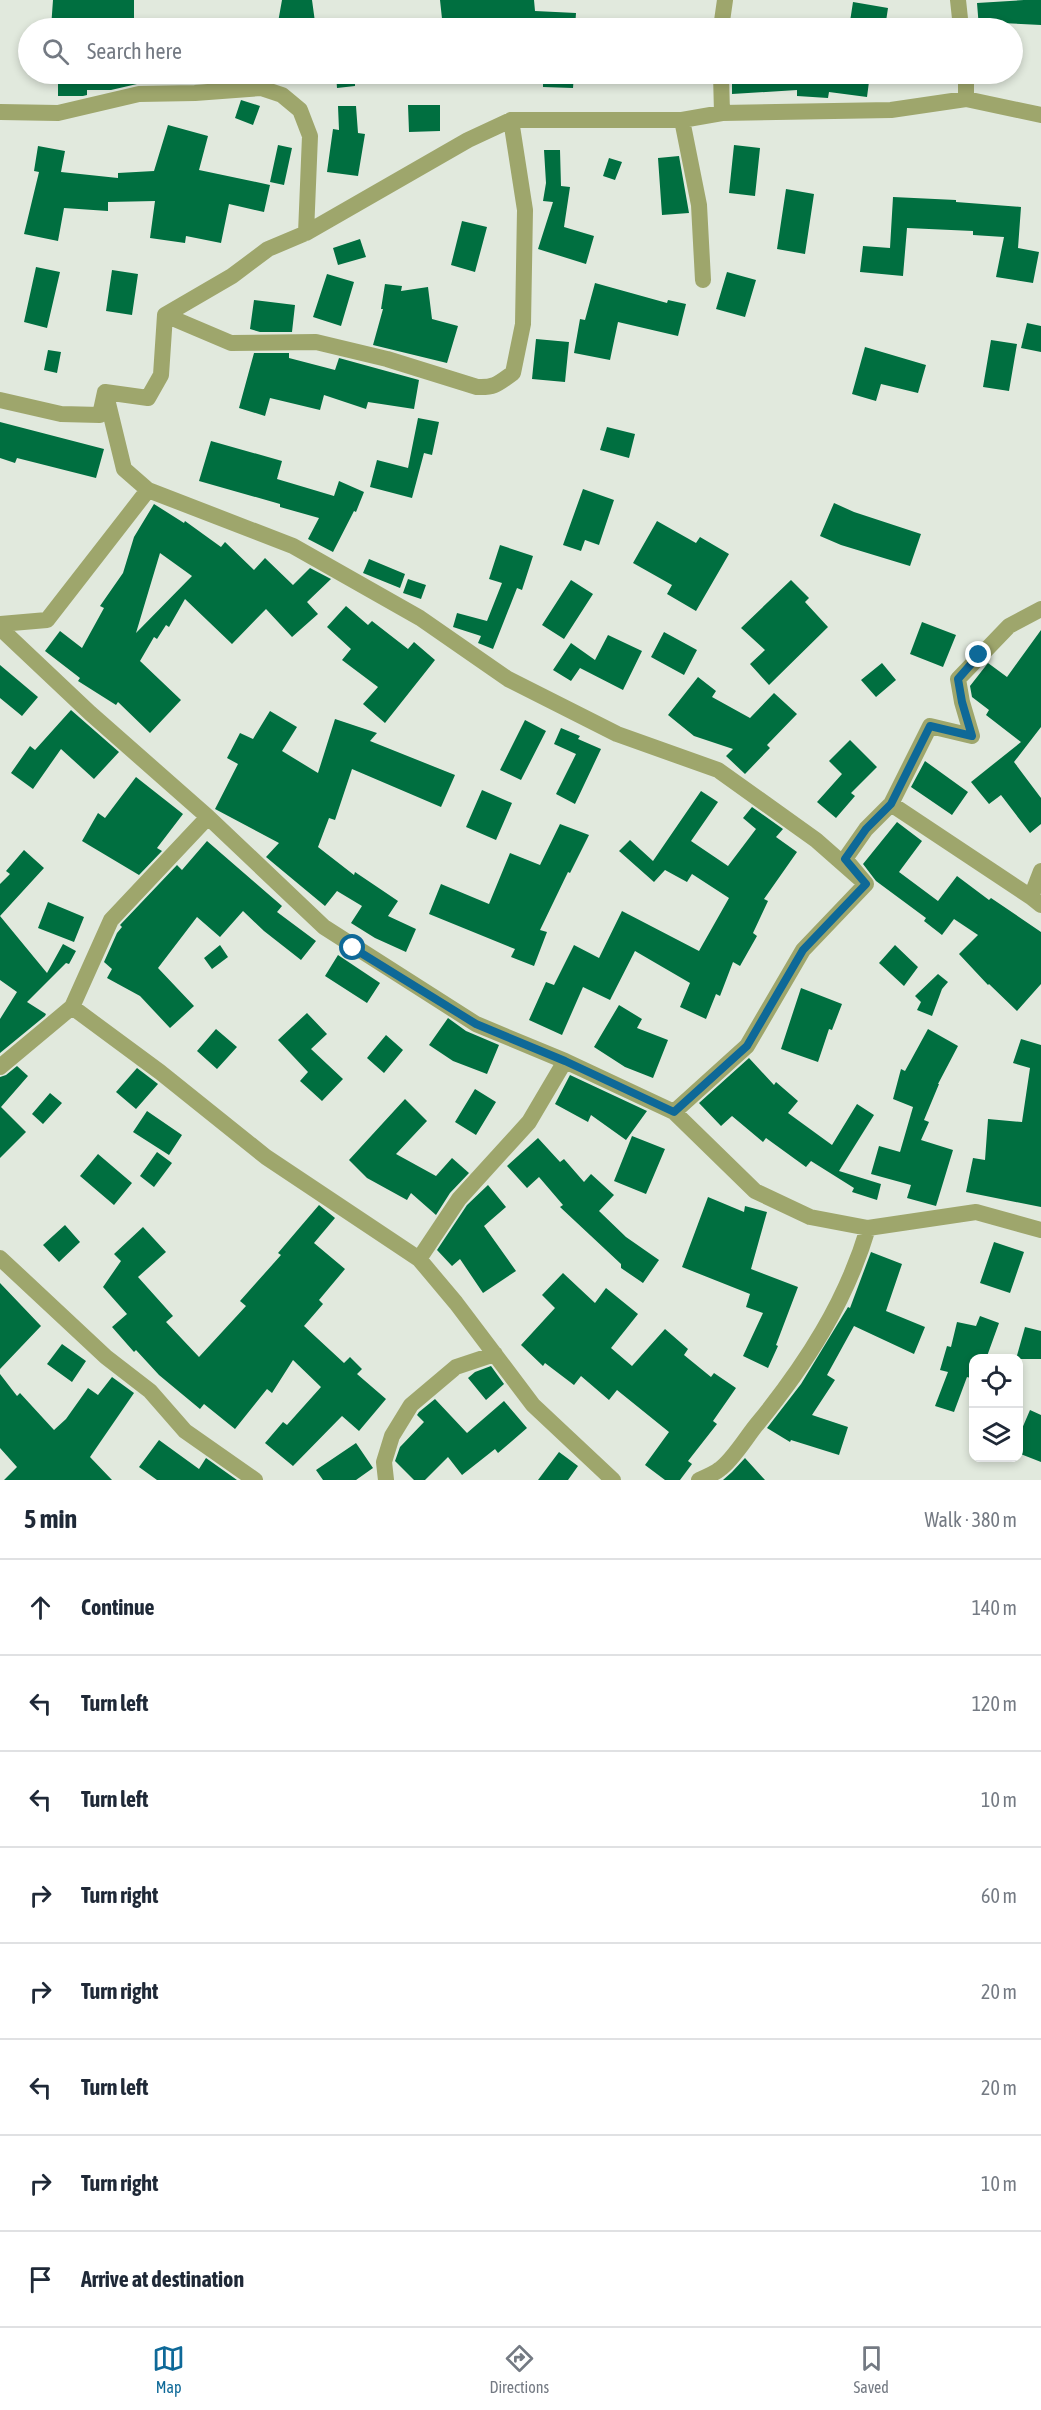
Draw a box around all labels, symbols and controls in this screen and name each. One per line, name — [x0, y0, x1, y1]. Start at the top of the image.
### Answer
search box — [18, 18, 1023, 84]
icon: search — [39, 35, 72, 68]
text: Search here — [87, 38, 182, 64]
route end — [965, 641, 991, 667]
route start — [339, 934, 365, 960]
map controls — [969, 1354, 1023, 1462]
button: locate — [969, 1354, 1023, 1408]
button: layers — [969, 1408, 1023, 1462]
text: 5 min — [24, 1504, 77, 1534]
text: Walk · 380 m — [925, 1508, 1017, 1531]
icon: ahead — [24, 1591, 57, 1624]
text: Continue — [81, 1594, 155, 1620]
text: 140 m — [972, 1596, 1017, 1619]
icon: left — [24, 1687, 57, 1720]
text: Turn left — [81, 1690, 148, 1716]
text: 120 m — [972, 1692, 1017, 1715]
icon: left — [24, 1783, 57, 1816]
text: Turn left — [81, 1786, 148, 1812]
text: 10 m — [981, 1788, 1017, 1811]
icon: right — [24, 1879, 57, 1912]
text: Turn right — [81, 1882, 158, 1908]
text: 60 m — [981, 1884, 1017, 1907]
icon: right — [24, 1975, 57, 2008]
text: Turn right — [81, 1978, 158, 2004]
text: 20 m — [981, 1980, 1017, 2003]
icon: left — [24, 2071, 57, 2104]
text: Turn left — [81, 2074, 148, 2100]
text: 20 m — [981, 2076, 1017, 2099]
icon: right — [24, 2167, 57, 2200]
text: Turn right — [81, 2170, 158, 2196]
text: 10 m — [981, 2172, 1017, 2195]
icon: arrive — [24, 2263, 57, 2296]
text: Arrive at destination — [81, 2266, 244, 2292]
tab: Map — [152, 2342, 185, 2396]
tab: Directions — [489, 2342, 549, 2396]
tab: Saved — [853, 2342, 889, 2396]

